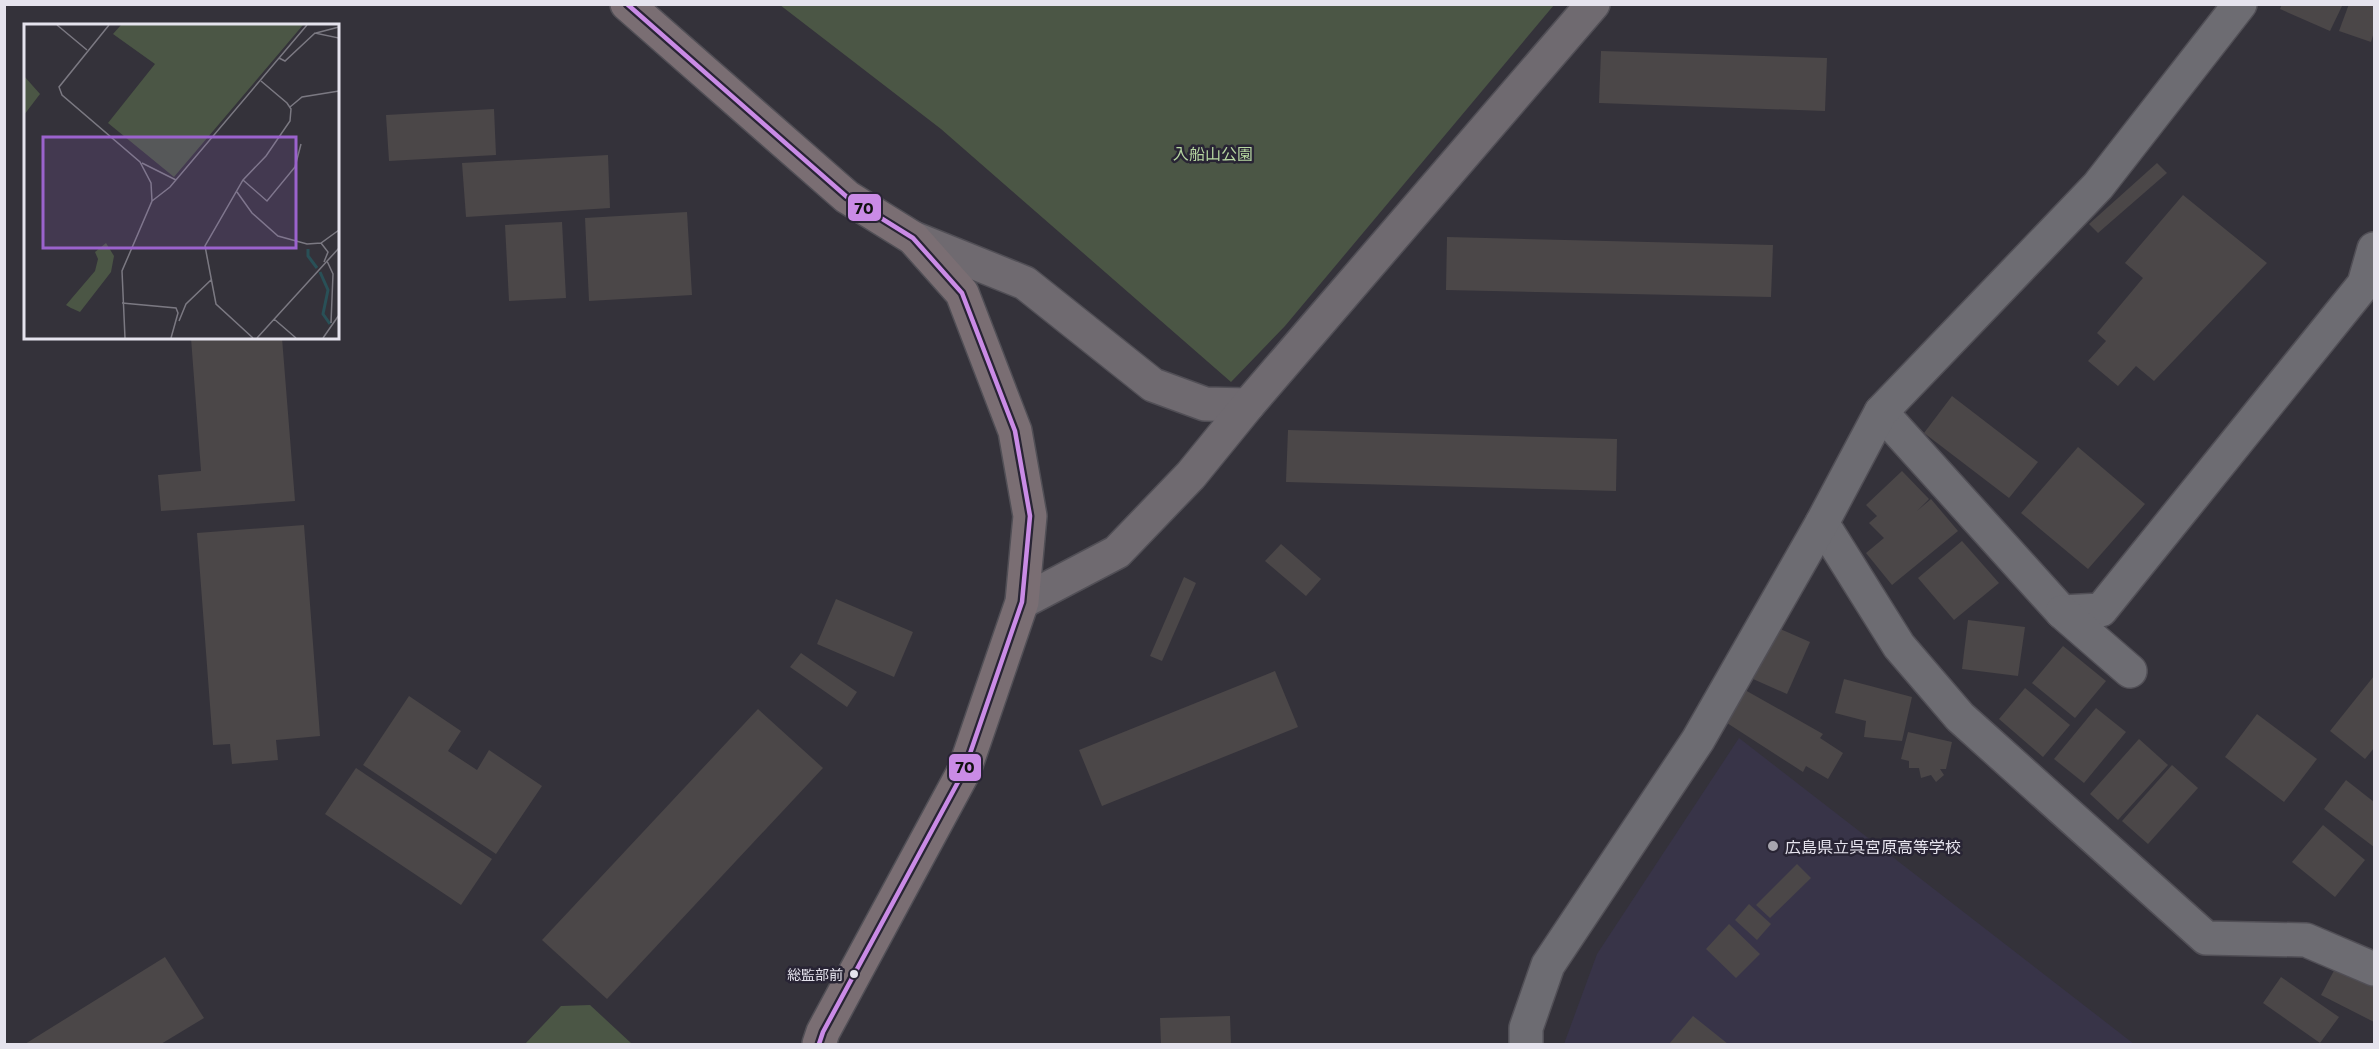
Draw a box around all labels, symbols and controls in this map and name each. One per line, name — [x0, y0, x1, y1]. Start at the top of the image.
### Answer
inset map — [24, 24, 339, 339]
park label: 入船山公園 — [1173, 144, 1253, 163]
line badge: 70 — [847, 193, 882, 222]
text: 70 — [854, 198, 874, 217]
line badge: 70 — [948, 753, 982, 782]
text: 70 — [955, 757, 975, 776]
place label: 広島県立呉宮原高等学校 — [1785, 837, 1961, 856]
marker: 広島県立呉宮原高等学校 — [1766, 839, 1780, 853]
place label: 総監部前 — [787, 966, 843, 983]
marker: 総監部前 — [848, 968, 860, 980]

